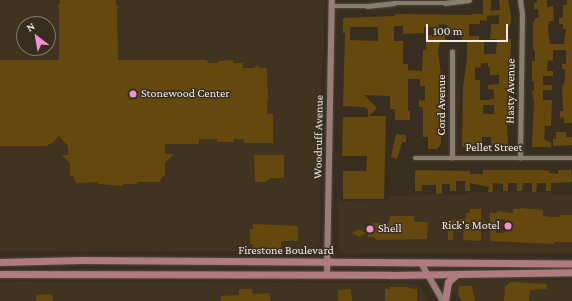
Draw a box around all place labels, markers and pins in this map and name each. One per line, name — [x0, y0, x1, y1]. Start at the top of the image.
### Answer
place label: Stonewood Center — [141, 87, 230, 101]
marker: Stonewood Center — [128, 89, 138, 99]
place label: Rick's Motel — [442, 219, 500, 233]
marker: Rick's Motel — [503, 221, 513, 231]
place label: Shell — [378, 222, 402, 236]
marker: Shell — [365, 224, 375, 234]

